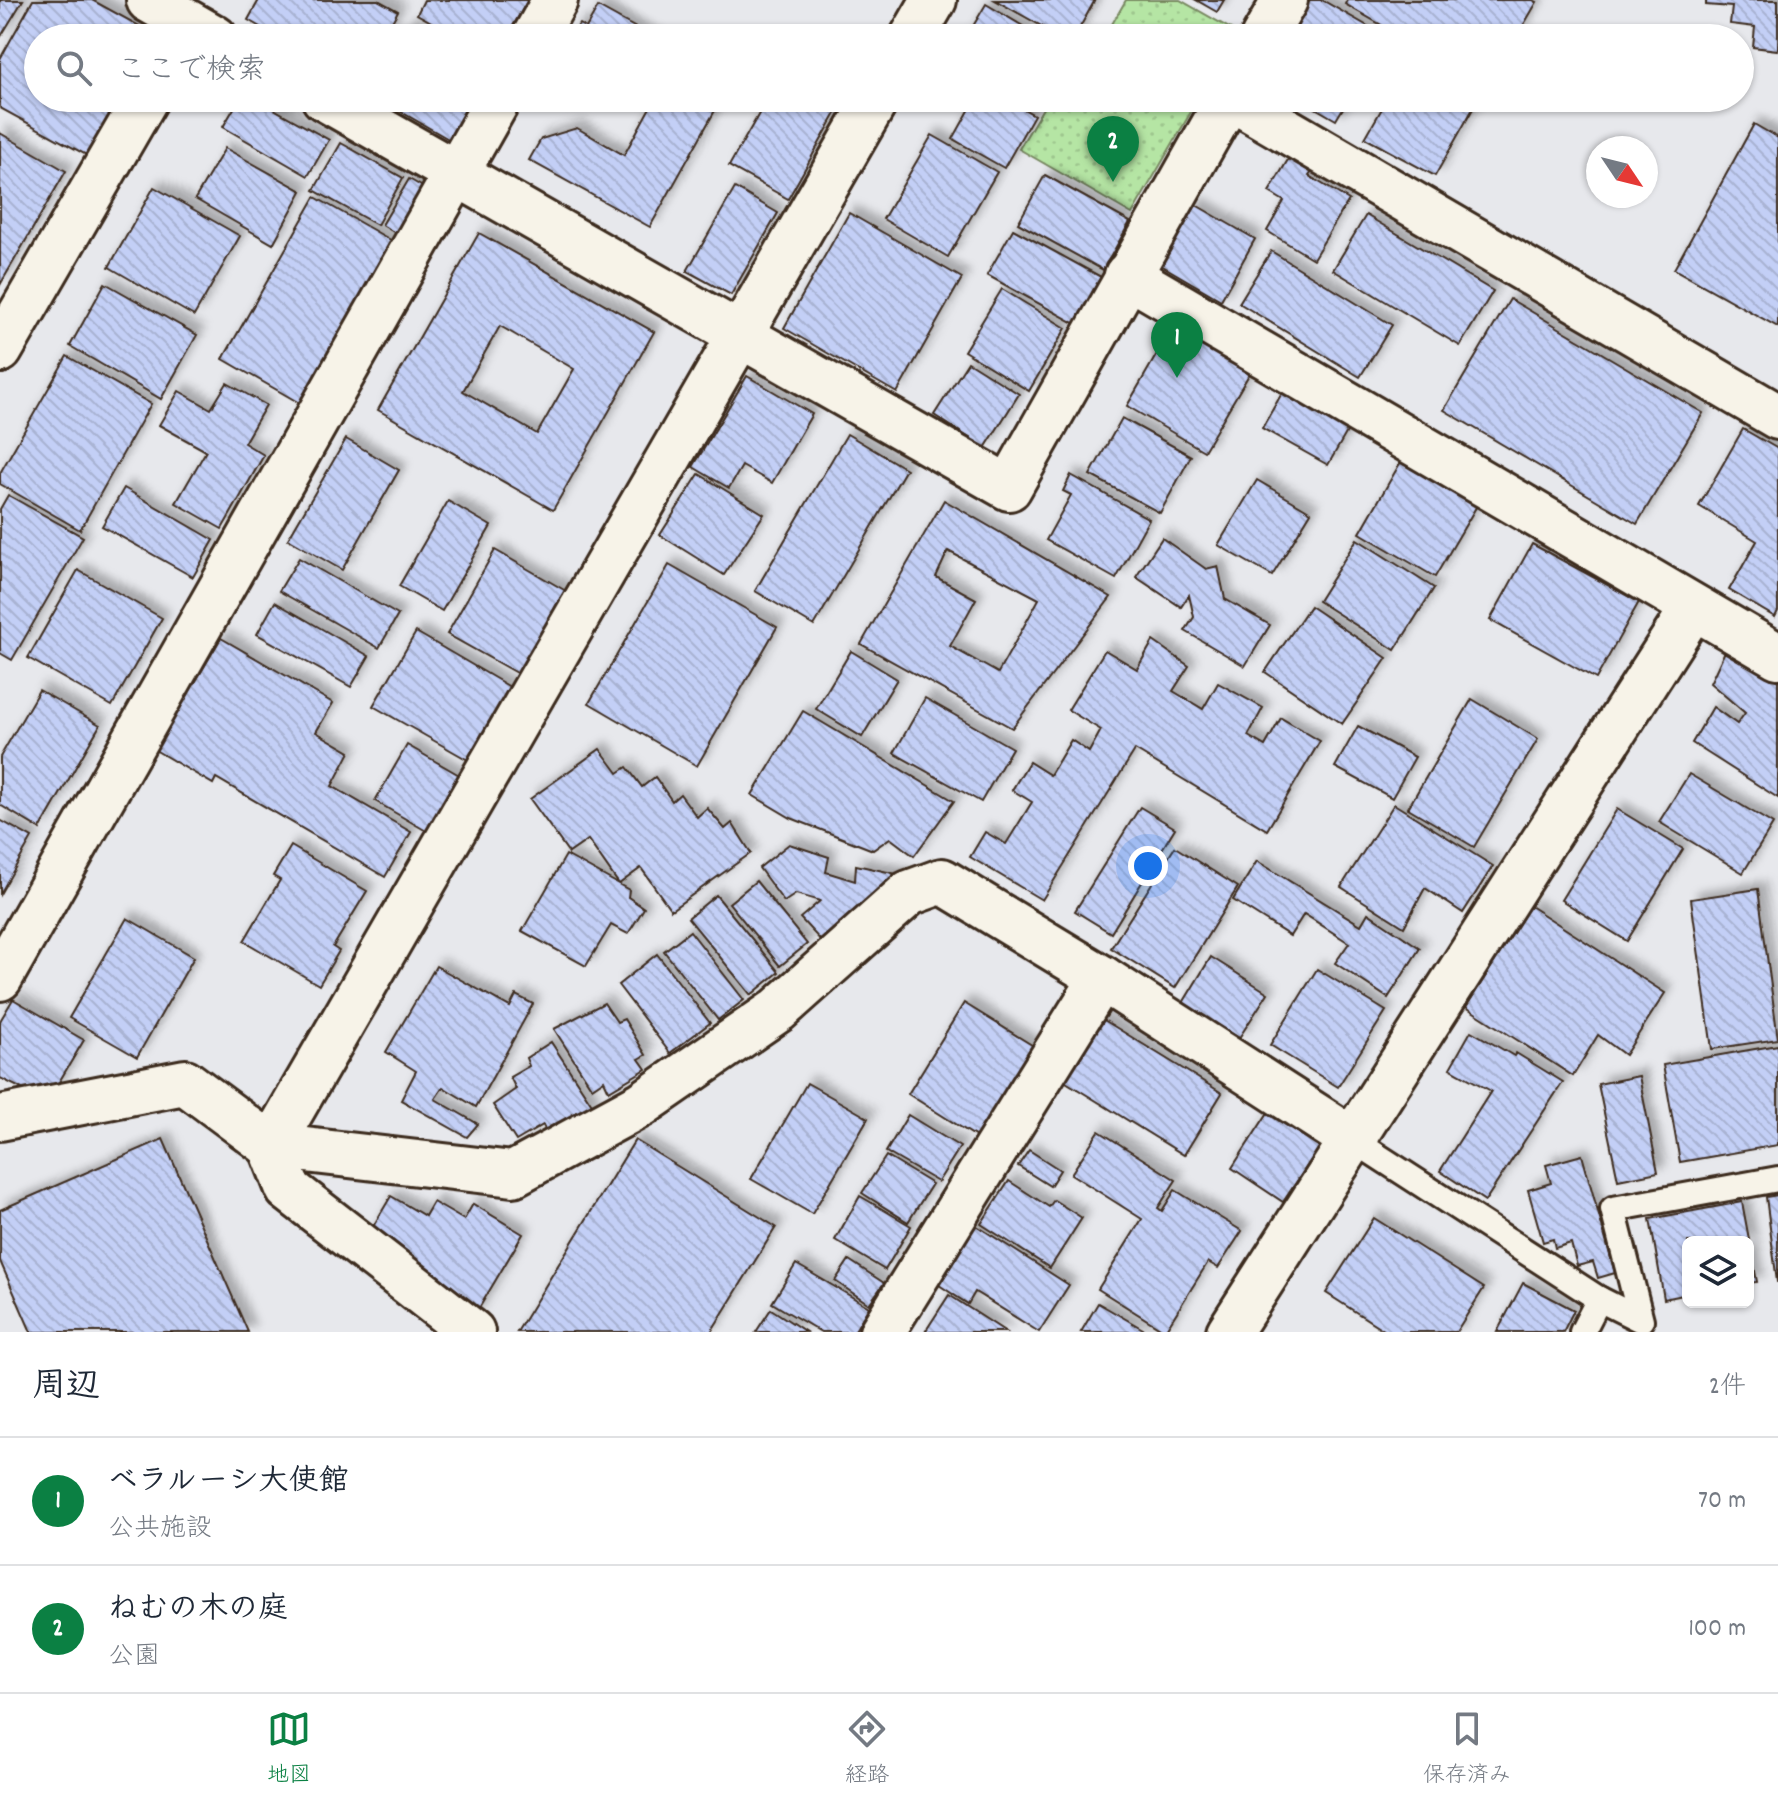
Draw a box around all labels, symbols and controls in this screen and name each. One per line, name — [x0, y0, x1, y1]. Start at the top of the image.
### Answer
search box — [24, 24, 1754, 112]
icon: search — [52, 46, 96, 90]
text: ここで検索 — [116, 51, 266, 94]
pin: 2 — [1087, 116, 1139, 182]
north arrow — [1586, 136, 1658, 208]
pin: 1 — [1151, 312, 1203, 378]
your location — [1128, 846, 1168, 886]
map controls — [1682, 1236, 1754, 1308]
button: layers — [1682, 1236, 1754, 1308]
text: 周辺 — [32, 1364, 100, 1413]
text: 2件 — [1709, 1369, 1746, 1406]
text: ベラルーシ大使館 — [108, 1462, 349, 1505]
text: 1 — [55, 1483, 61, 1520]
text: 70 m — [1698, 1483, 1746, 1520]
text: 公共施設 — [108, 1511, 212, 1548]
text: ねむの木の庭 — [108, 1590, 288, 1633]
text: 2 — [52, 1611, 64, 1648]
text: 100 m — [1688, 1611, 1746, 1648]
text: 公園 — [108, 1639, 160, 1676]
tab: 地図 — [267, 1707, 311, 1792]
tab: 経路 — [845, 1707, 889, 1792]
tab: 保存済み — [1423, 1707, 1511, 1792]

